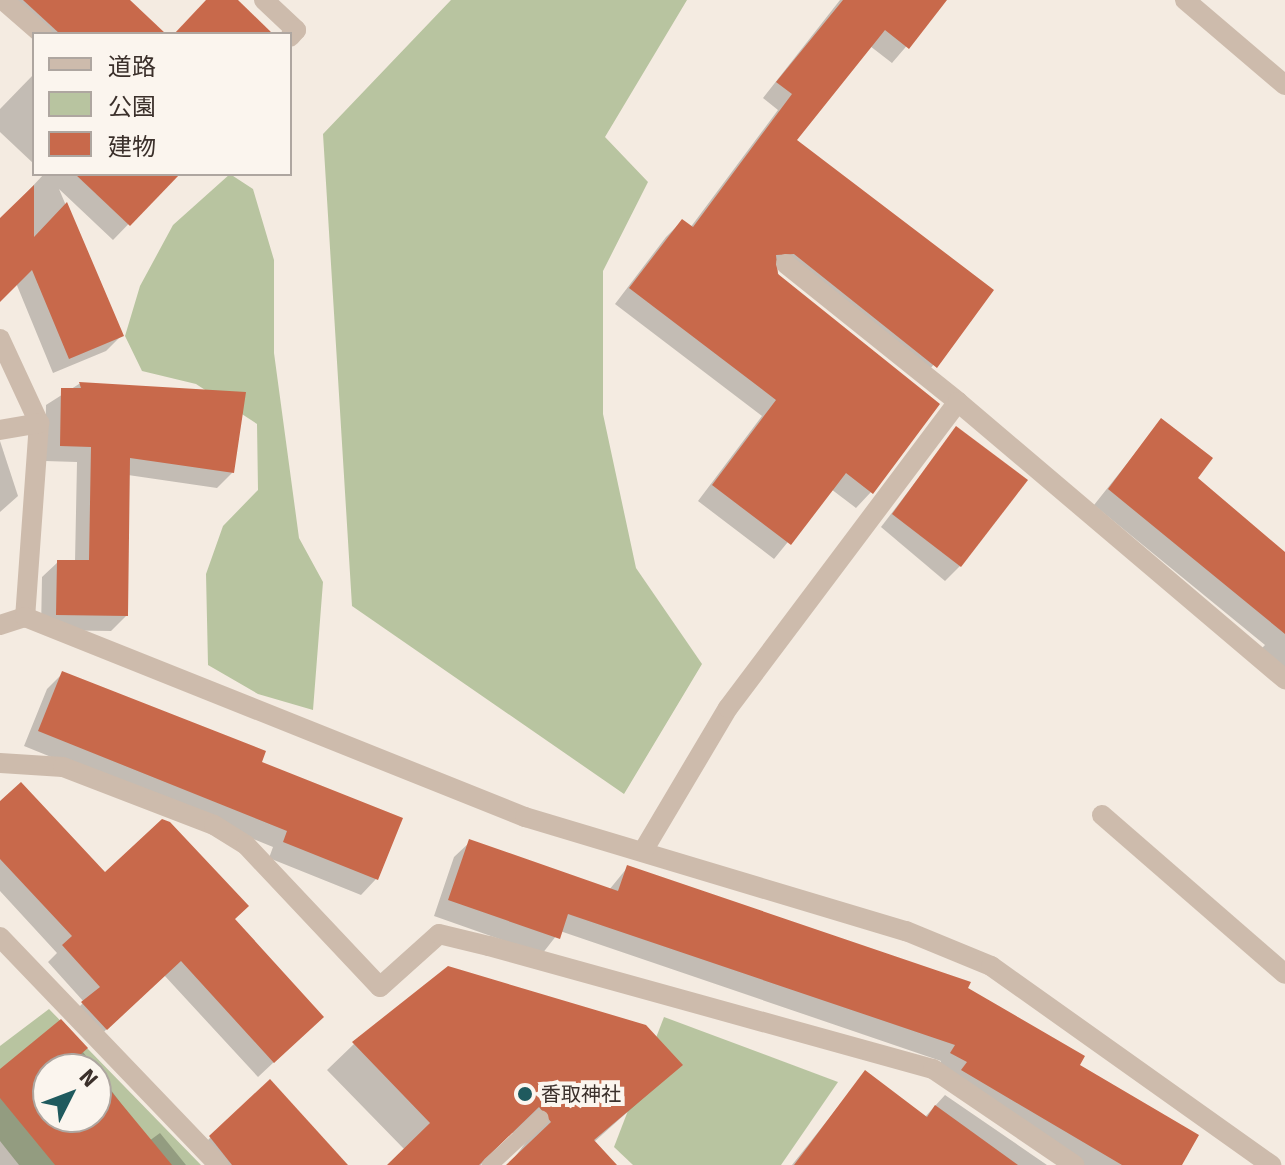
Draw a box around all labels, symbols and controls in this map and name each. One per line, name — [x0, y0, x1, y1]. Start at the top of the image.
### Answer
legend — [32, 32, 292, 176]
text: 道路 — [108, 52, 156, 82]
text: 公園 — [108, 92, 156, 122]
text: 建物 — [108, 132, 156, 162]
north arrow — [32, 1053, 112, 1133]
text: N — [74, 1063, 104, 1093]
place label: 香取神社 — [541, 1082, 621, 1106]
marker: 香取神社 — [516, 1085, 534, 1103]

